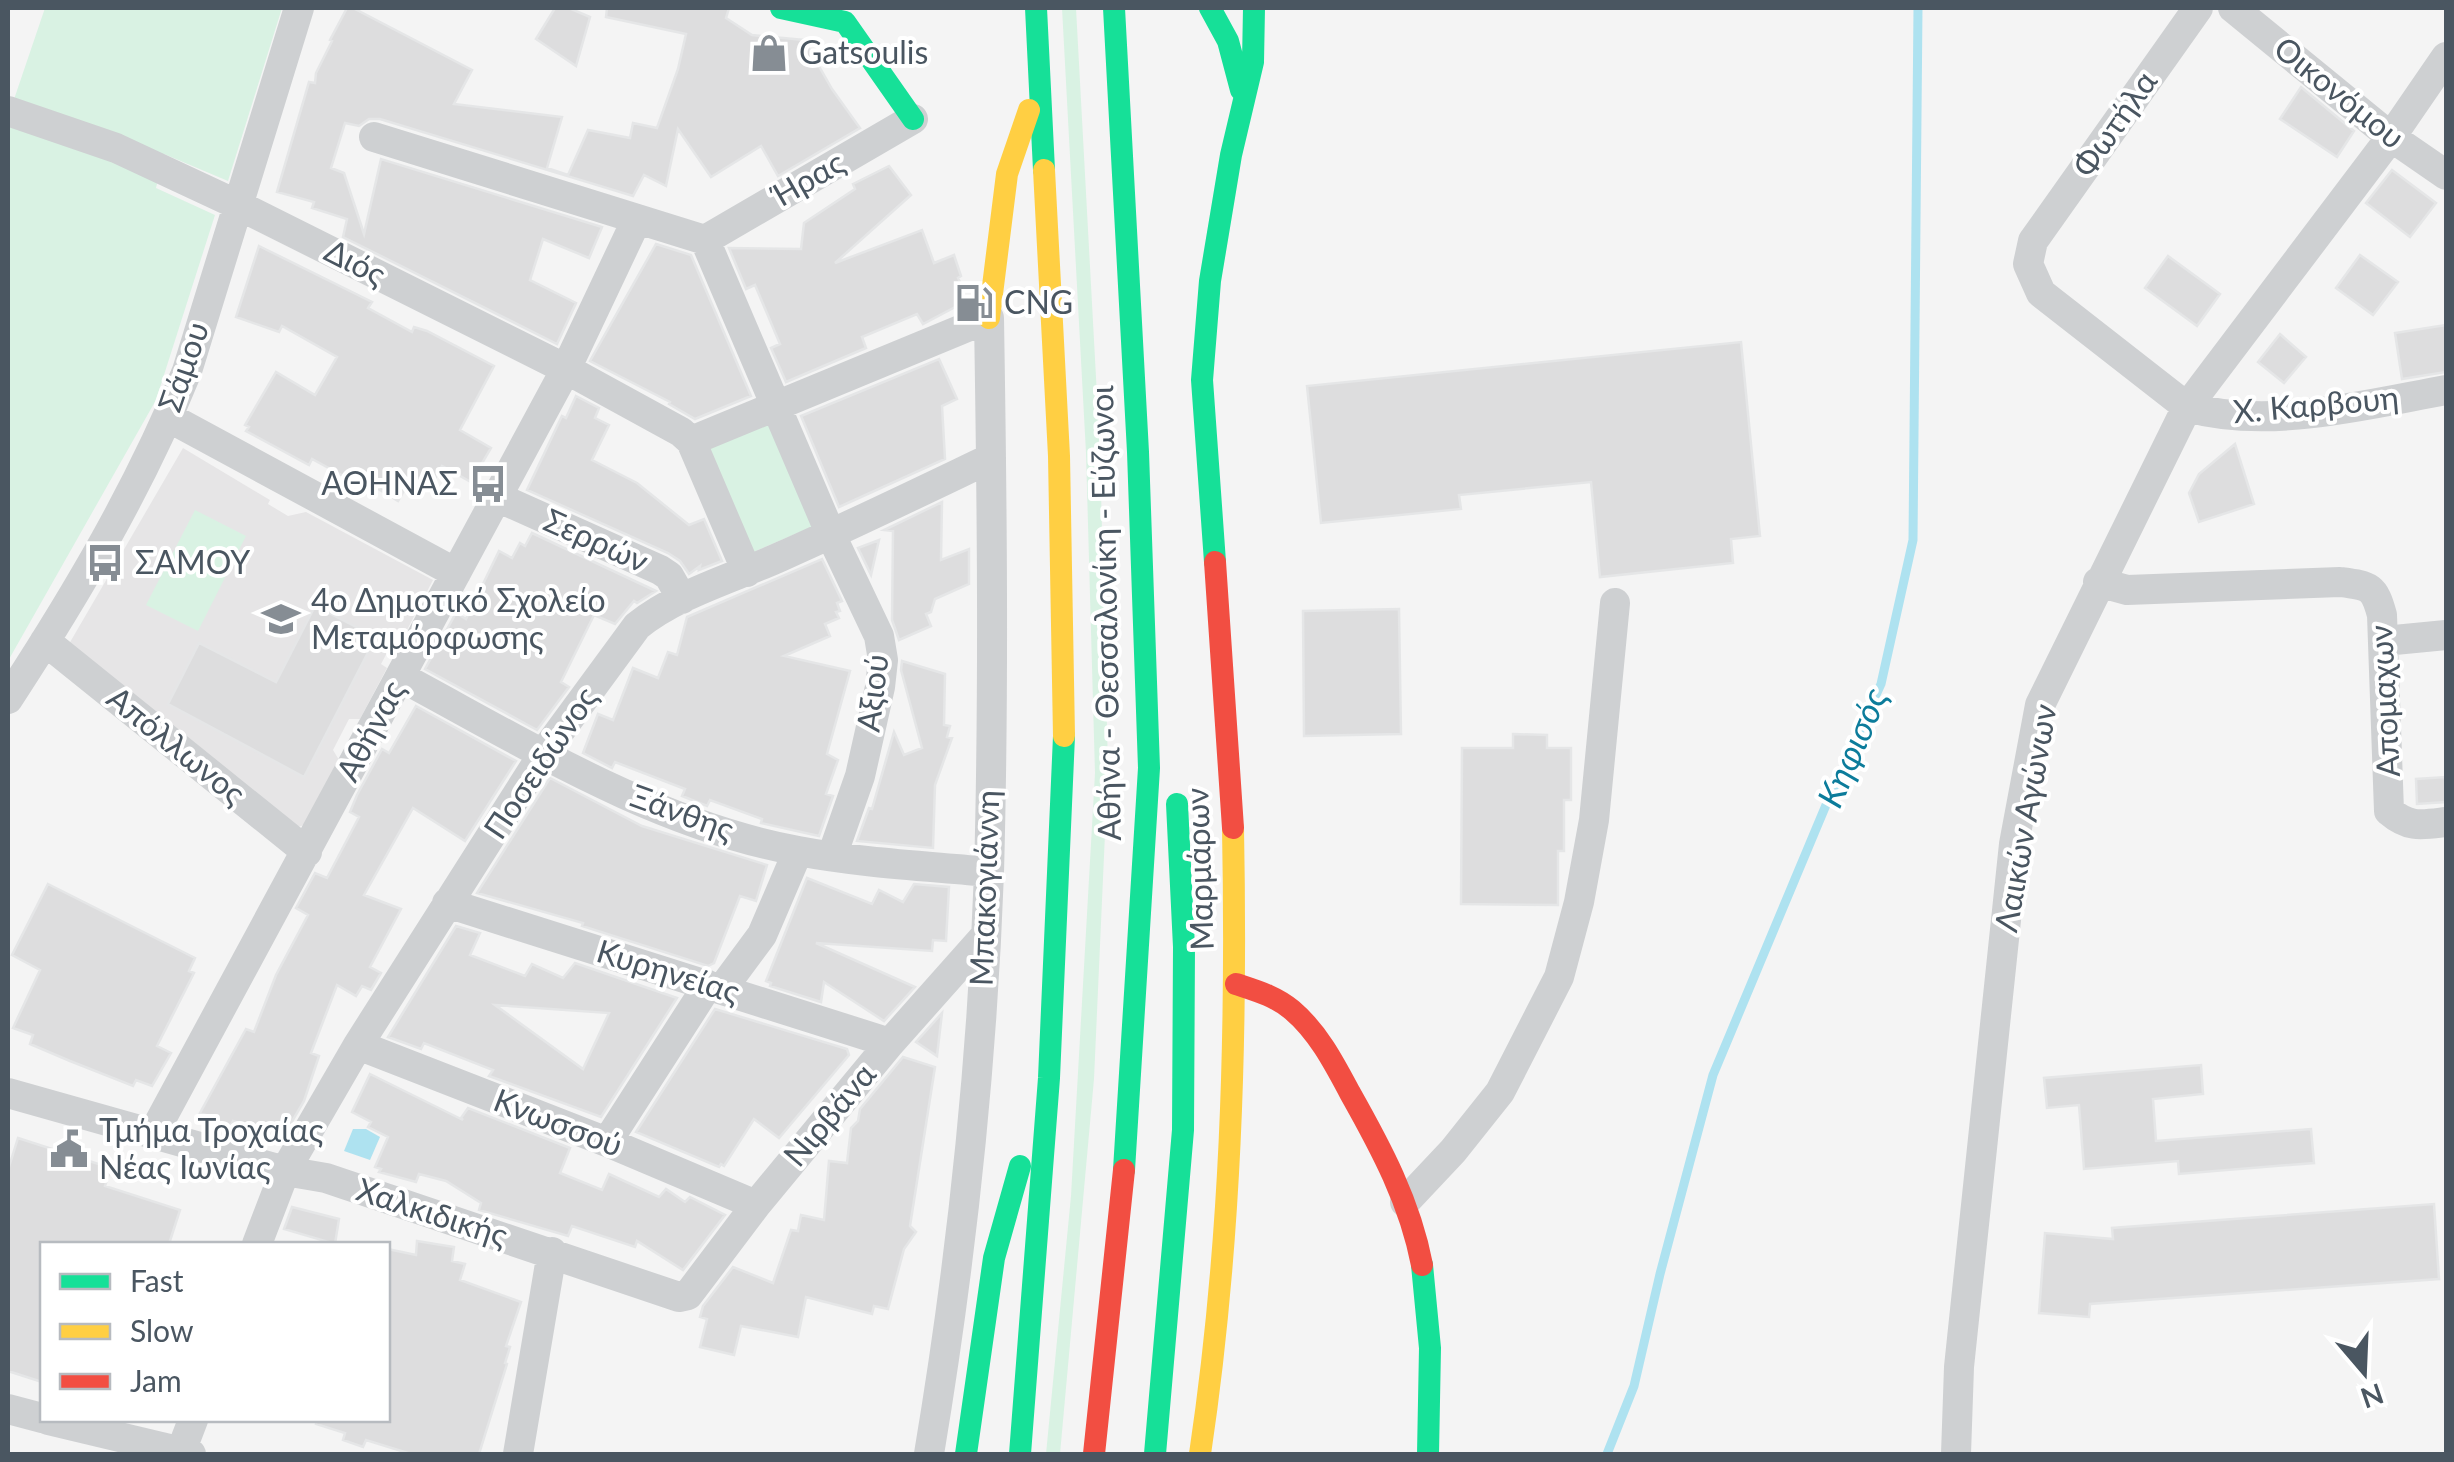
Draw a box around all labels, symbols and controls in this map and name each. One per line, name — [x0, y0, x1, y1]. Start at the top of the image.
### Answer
street label: Οικονόμου — [2267, 28, 2413, 156]
shop icon: Gatsoulis — [748, 32, 790, 74]
place label: Gatsoulis — [799, 32, 928, 71]
street label: Φωτήλα — [2063, 63, 2164, 184]
street label: Ήρας — [763, 142, 851, 215]
street label: Διός — [319, 230, 393, 293]
fuel station icon: CNG — [953, 282, 995, 324]
place label: CNG — [1004, 282, 1073, 321]
street label: Σάμου — [149, 316, 216, 417]
street label: Χ. Καρβουη — [2232, 377, 2400, 430]
street label: Αθήνα - Θεσσαλονίκη - Εύζωνοι — [1081, 385, 1128, 841]
place label: ΑΘΗΝΑΣ — [321, 463, 458, 502]
bus stop icon: ΑΘΗΝΑΣ — [467, 463, 509, 505]
street label: Σερρών — [538, 499, 655, 580]
bus stop icon: ΣΑΜΟΥ — [84, 542, 126, 584]
place label: ΣΑΜΟΥ — [135, 542, 250, 581]
place label: 4ο Δημοτικό Σχολείο Μεταμόρφωσης — [311, 580, 606, 656]
school or university icon: 4ο Δημοτικό Σχολείο Μεταμόρφωσης — [260, 598, 302, 640]
street label: Απομαχων — [2360, 624, 2407, 778]
street label: Αξιού — [847, 652, 896, 734]
street label: Αθήνας — [327, 673, 412, 787]
street label: Απόλλωνος — [100, 677, 254, 812]
street label: Ποσειδώνος — [475, 679, 605, 846]
water label: Κηφισός — [1807, 681, 1895, 813]
street label: Λαικών Αγώνων — [1985, 701, 2064, 935]
street label: Ξάνθης — [626, 775, 740, 848]
street label: Μαρμάρων — [1176, 787, 1221, 951]
street label: Μπακογιάννη — [961, 789, 1006, 987]
street label: Κυρηνείας — [592, 930, 745, 1011]
street label: Νιρβάνα — [775, 1055, 883, 1173]
street label: Κνωσσού — [489, 1079, 628, 1164]
place label: Τμήμα Τροχαίας Νέας Ιωνίας — [99, 1110, 323, 1186]
public building icon: Τμήμα Τροχαίας Νέας Ιωνίας — [48, 1128, 90, 1170]
street label: Χαλκιδικής — [352, 1169, 513, 1254]
legend — [40, 1242, 390, 1422]
text: Fast — [130, 1262, 184, 1298]
text: Slow — [130, 1312, 194, 1348]
north arrow — [2314, 1322, 2414, 1422]
text: Jam — [130, 1362, 182, 1398]
text: N — [2357, 1377, 2388, 1416]

